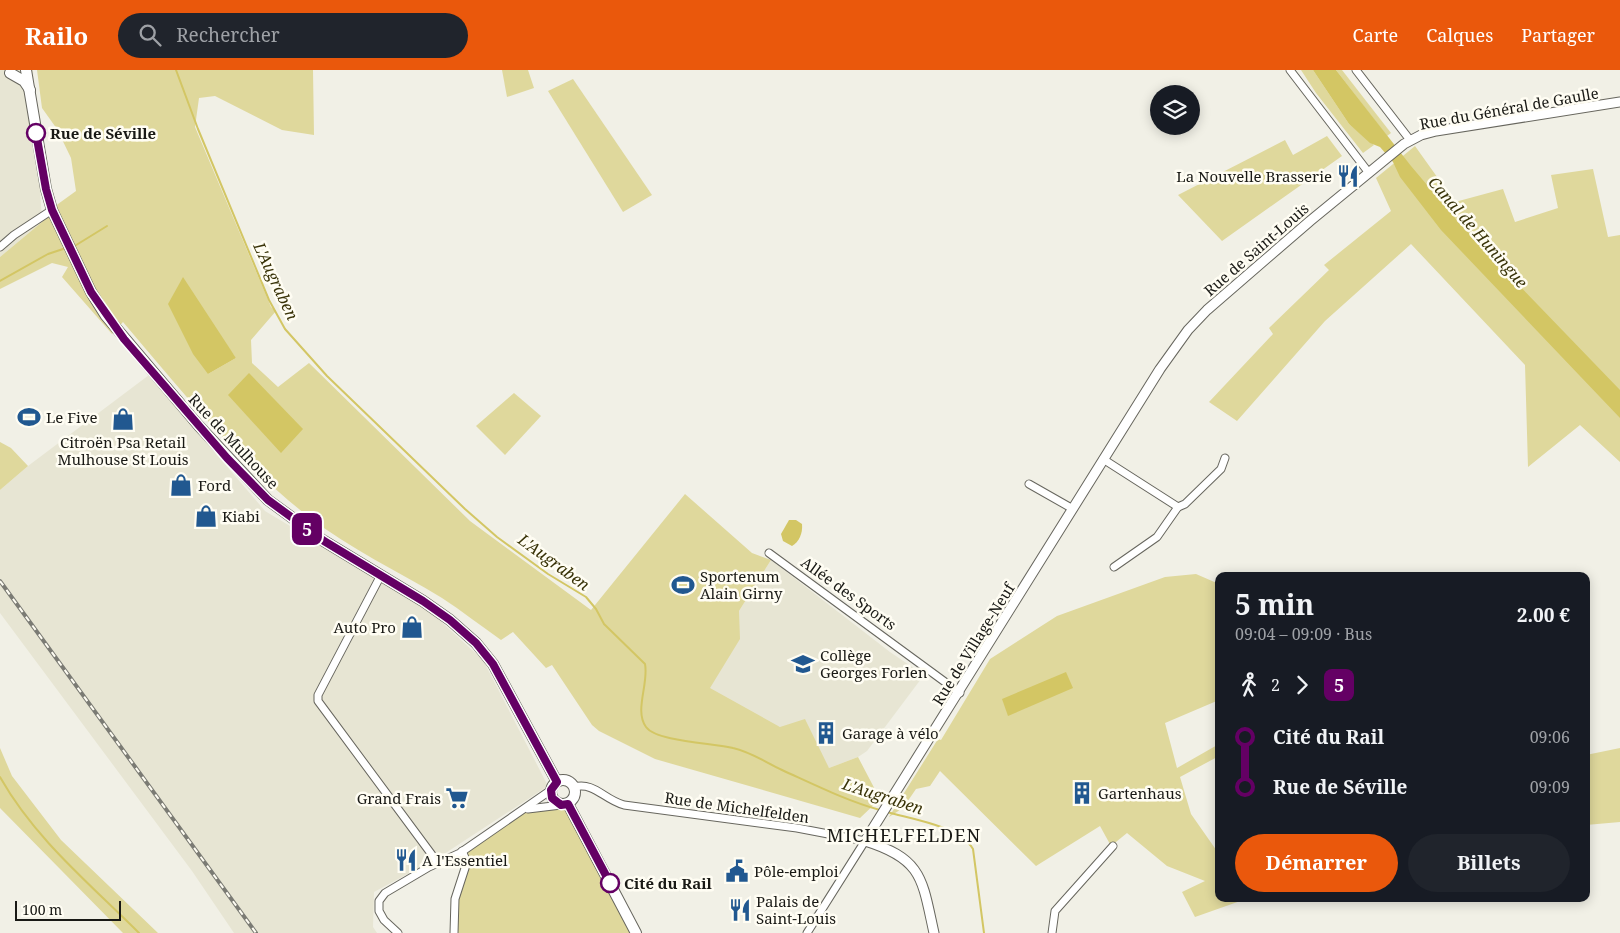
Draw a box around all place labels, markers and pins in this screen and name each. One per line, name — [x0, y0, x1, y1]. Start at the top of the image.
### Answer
marker: Rue de Séville — [26, 123, 46, 143]
place label: Rue de Séville — [50, 123, 156, 143]
restaurant icon: La Nouvelle Brasserie — [1335, 163, 1361, 189]
place label: La Nouvelle Brasserie — [1176, 166, 1332, 186]
sports icon: Le Five — [16, 404, 42, 430]
shop icon: Citroën Psa Retail Mulhouse St Louis — [110, 406, 136, 432]
place label: Le Five — [46, 407, 98, 427]
place label: Citroën Psa Retail Mulhouse St Louis — [57, 432, 189, 469]
shop icon: Ford — [168, 472, 194, 498]
place label: Ford — [198, 475, 231, 495]
shop icon: Kiabi — [193, 503, 219, 529]
place label: Kiabi — [222, 506, 260, 526]
place label: Sportenum Alain Girny — [700, 566, 783, 603]
sports icon: Sportenum Alain Girny — [670, 572, 696, 598]
shop icon: Auto Pro — [399, 614, 425, 640]
place label: Auto Pro — [334, 617, 396, 637]
place label: Collège Georges Forlen — [820, 645, 928, 682]
school or university icon: Collège Georges Forlen — [790, 651, 816, 677]
building icon: Garage à vélo — [813, 720, 839, 746]
place label: Garage à vélo — [842, 723, 939, 743]
building icon: Gartenhaus — [1069, 780, 1095, 806]
place label: Gartenhaus — [1098, 783, 1182, 803]
supermarket icon: Grand Frais — [444, 785, 470, 811]
place label: Grand Frais — [357, 788, 441, 808]
restaurant icon: A l'Essentiel — [393, 847, 419, 873]
place label: A l'Essentiel — [422, 850, 508, 870]
public building icon: Pôle-emploi — [724, 858, 750, 884]
place label: Pôle-emploi — [754, 861, 839, 881]
marker: Cité du Rail — [600, 873, 620, 893]
place label: Cité du Rail — [624, 873, 712, 893]
place label: Palais de Saint-Louis — [756, 891, 836, 928]
restaurant icon: Palais de Saint-Louis — [727, 897, 753, 923]

